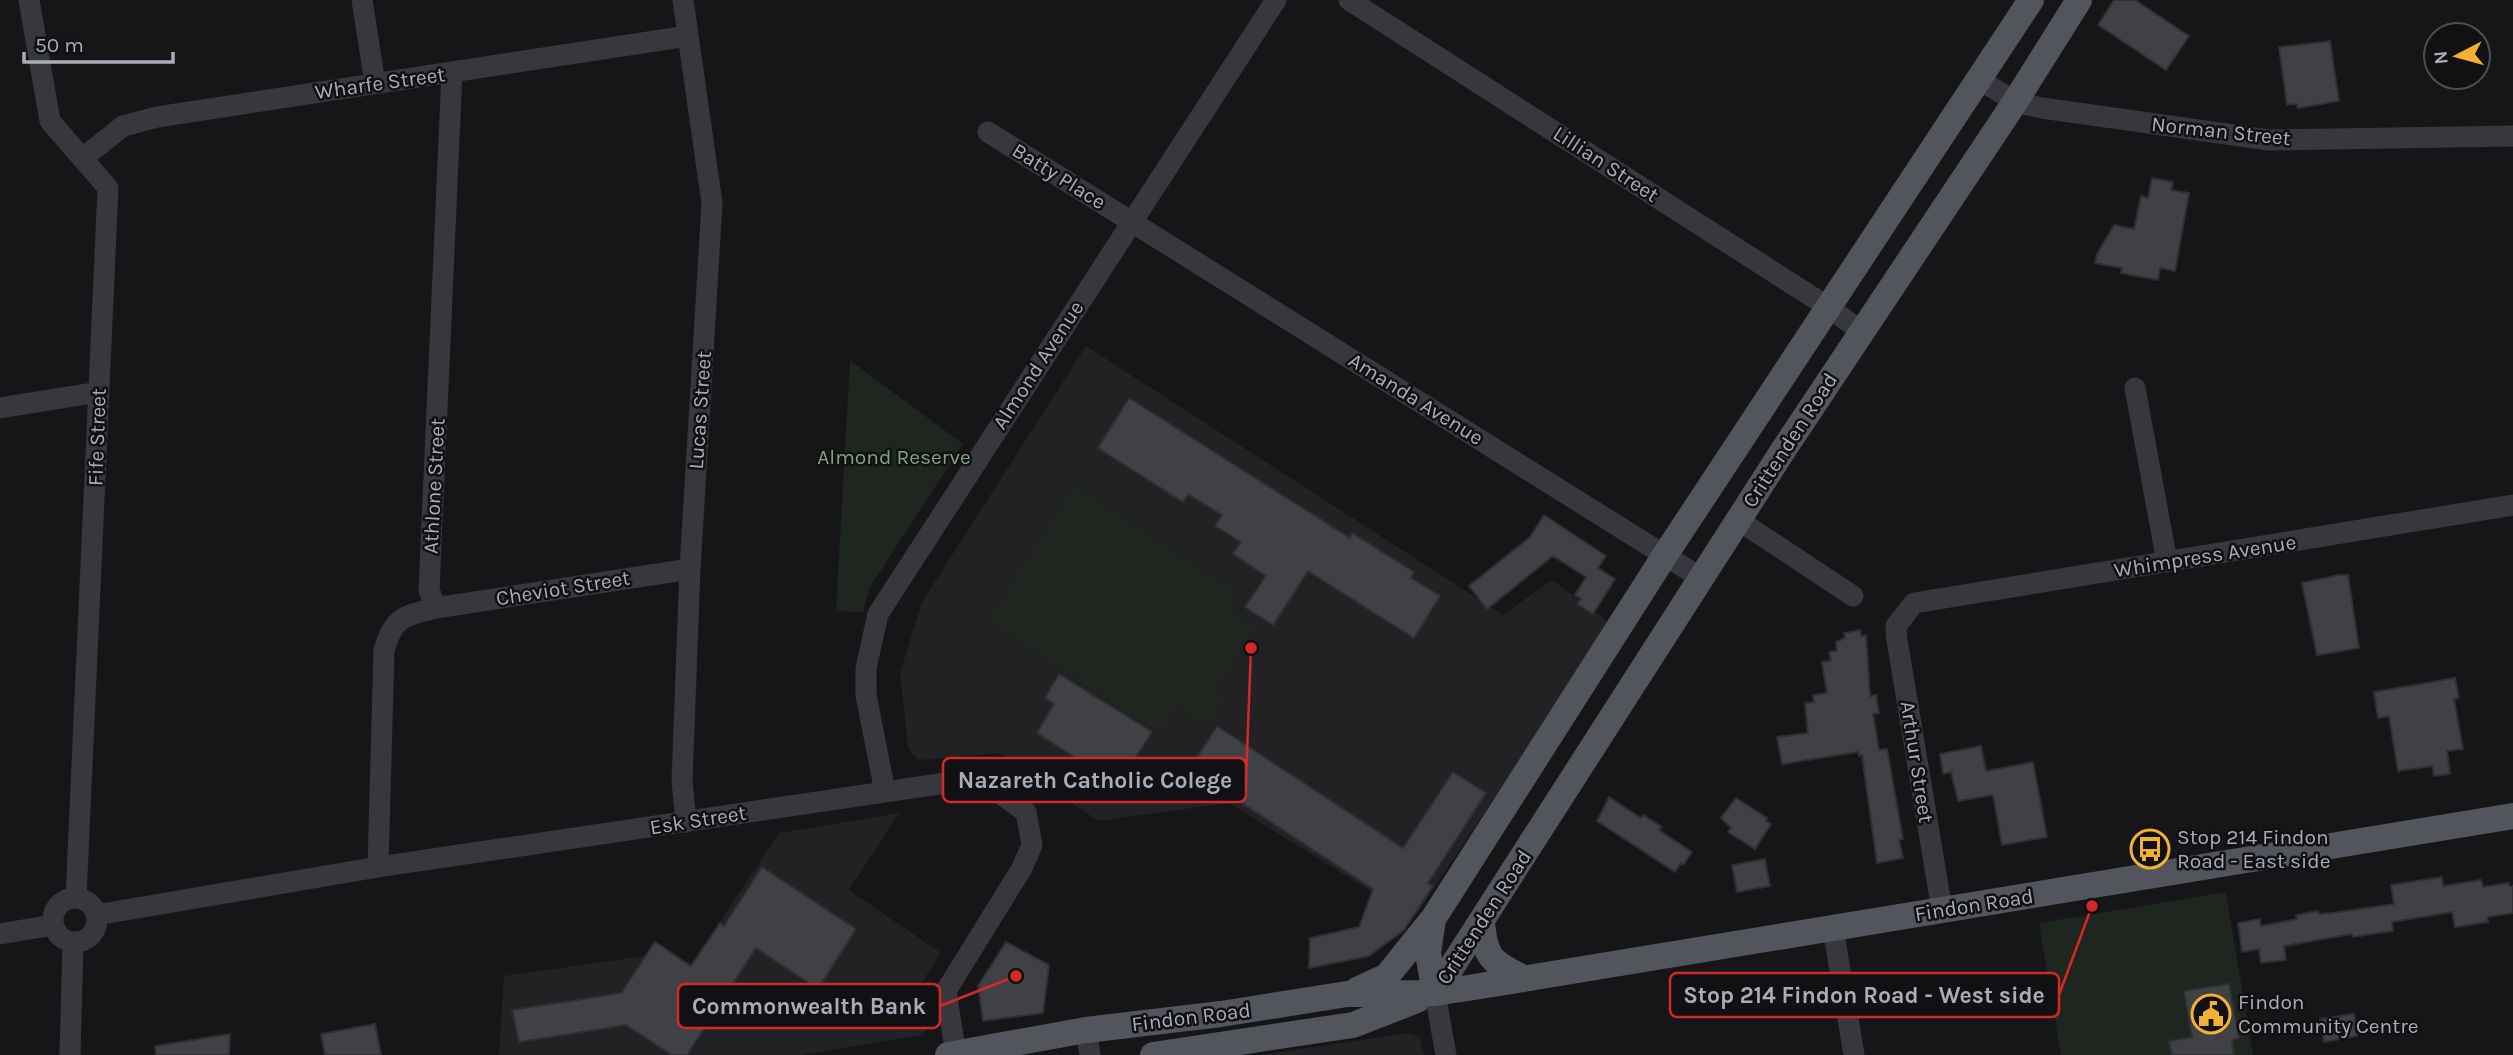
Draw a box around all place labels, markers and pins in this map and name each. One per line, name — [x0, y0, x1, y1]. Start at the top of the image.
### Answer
callout: Nazareth Catholic Colege — [943, 758, 1246, 802]
place label: Stop 214 Findon Road - East side — [2177, 825, 2330, 873]
bus stop icon: Stop 214 Findon Road - East side — [2129, 828, 2171, 870]
callout: Stop 214 Findon Road - West side — [1670, 973, 2059, 1017]
callout: Commonwealth Bank — [678, 984, 940, 1028]
place label: Findon Community Centre — [2238, 990, 2419, 1038]
public building icon: Findon Community Centre — [2190, 993, 2232, 1035]

